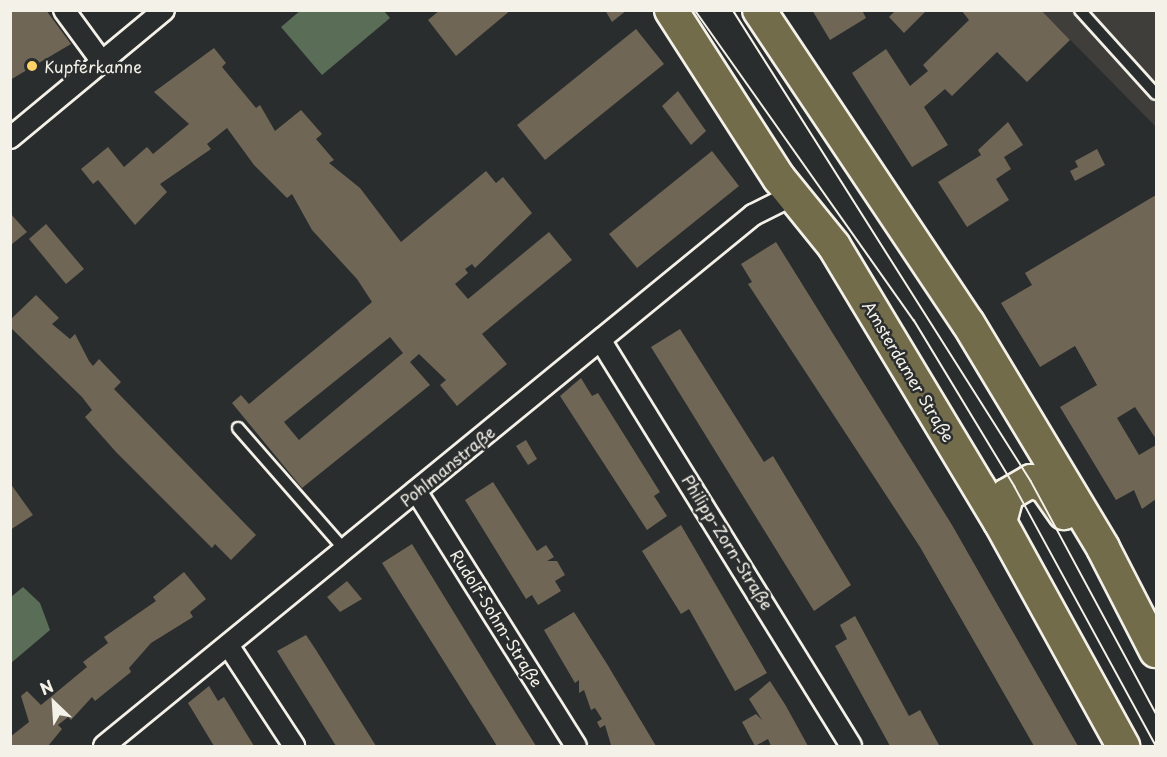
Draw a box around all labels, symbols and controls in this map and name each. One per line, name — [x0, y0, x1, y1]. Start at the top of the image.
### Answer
place label: Kupferkanne — [44, 56, 142, 76]
marker: Kupferkanne — [25, 59, 39, 73]
street label: Amsterdamer Straße — [859, 296, 959, 446]
street label: Pohlmanstraße — [396, 422, 498, 510]
street label: Philipp-Zorn-Straße — [679, 471, 777, 613]
street label: Rudolf-Sohm-Straße — [447, 546, 547, 690]
north arrow — [24, 673, 84, 733]
text: N — [36, 673, 57, 700]

